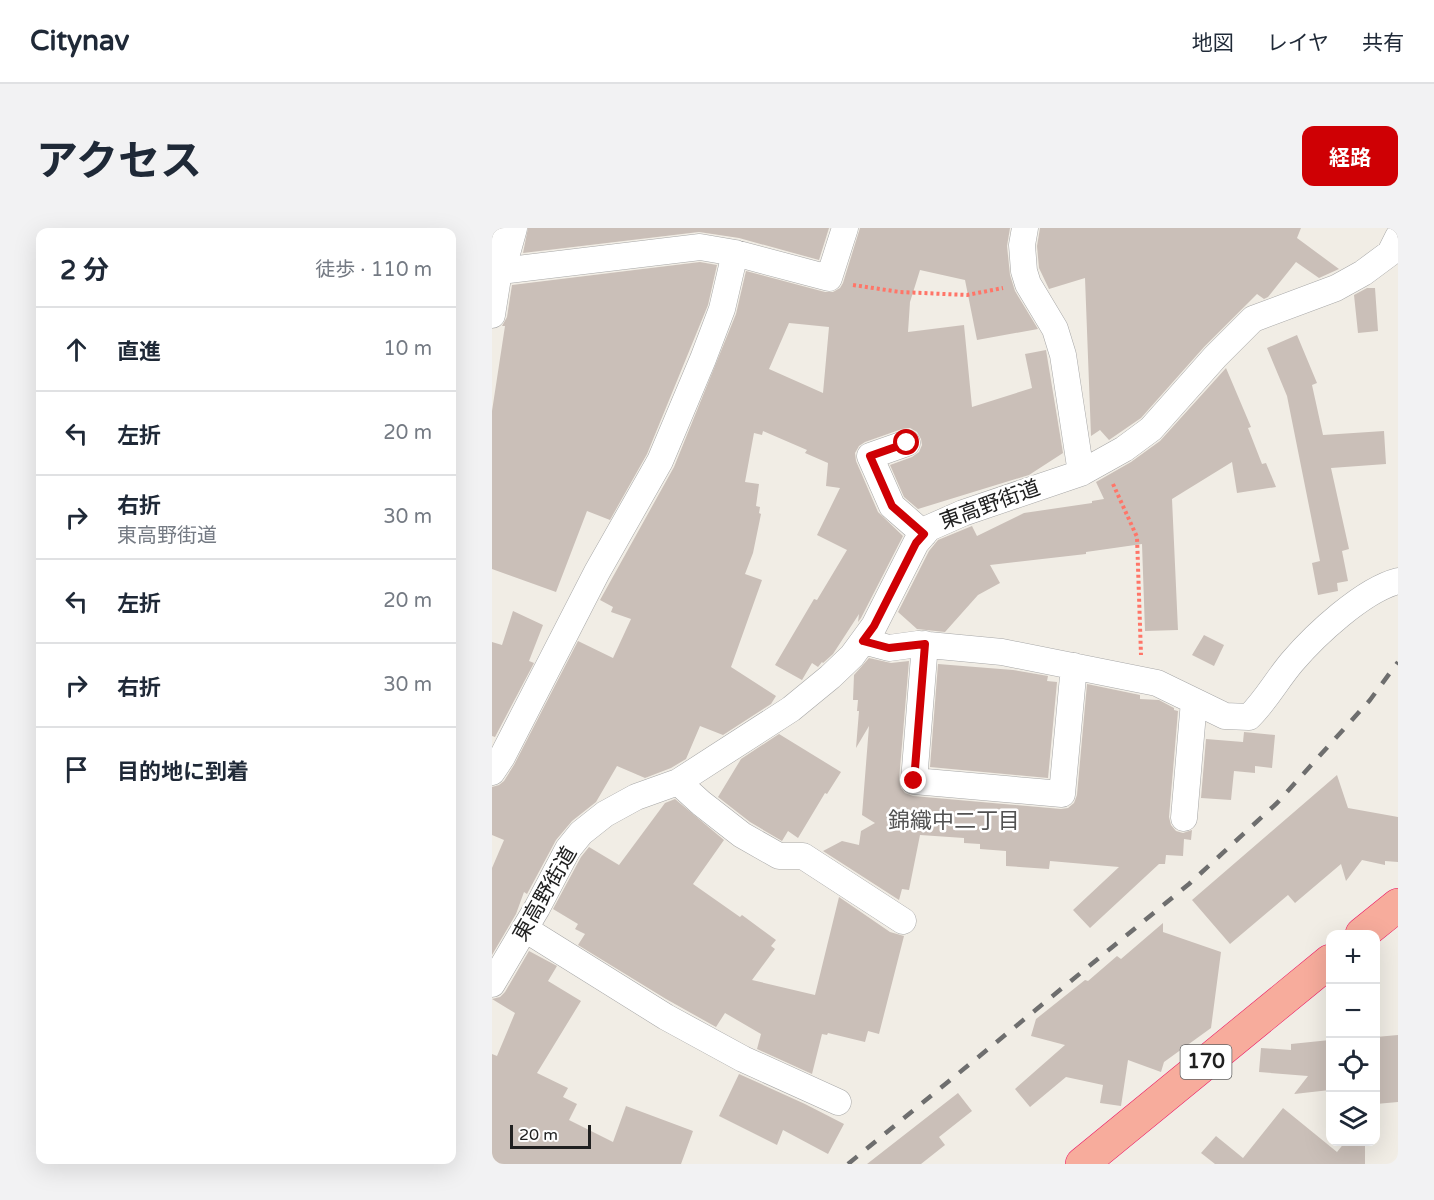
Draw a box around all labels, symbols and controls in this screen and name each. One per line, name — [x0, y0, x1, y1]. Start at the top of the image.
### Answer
text: Citynav — [30, 24, 129, 58]
text: 地図 — [1192, 31, 1234, 56]
text: レイヤ — [1267, 31, 1329, 56]
text: 共有 — [1362, 31, 1404, 56]
button: 経路 — [1302, 126, 1398, 186]
text: アクセス — [36, 136, 202, 187]
text: 2 分 — [60, 255, 109, 286]
text: 徒歩 · 110 m — [315, 258, 432, 282]
icon: ahead — [60, 333, 93, 366]
text: 10 m — [383, 337, 432, 361]
text: 直進 — [117, 339, 161, 365]
icon: left — [60, 417, 93, 450]
text: 20 m — [383, 421, 432, 445]
text: 左折 — [117, 423, 161, 449]
route start — [893, 429, 919, 455]
street label: 東高野街道 — [936, 475, 1044, 535]
text: 右折 — [117, 493, 161, 519]
icon: right — [60, 501, 93, 534]
text: 30 m — [383, 505, 432, 529]
text: 東高野街道 — [117, 524, 217, 548]
icon: left — [60, 585, 93, 618]
text: 20 m — [383, 589, 432, 613]
text: 左折 — [117, 591, 161, 617]
icon: right — [60, 669, 93, 702]
text: 30 m — [383, 673, 432, 697]
text: 右折 — [117, 675, 161, 701]
icon: arrive — [60, 753, 93, 786]
text: 目的地に到着 — [117, 759, 249, 785]
route end — [900, 767, 926, 793]
district label: 錦織中二丁目 — [888, 808, 1020, 834]
street label: 東高野街道 — [508, 842, 582, 946]
map controls — [1326, 930, 1380, 1146]
button: + — [1326, 930, 1380, 984]
button: − — [1326, 984, 1380, 1038]
button: locate — [1326, 1038, 1380, 1092]
road number: 170 — [1180, 1045, 1232, 1079]
button: layers — [1326, 1092, 1380, 1146]
scale bar — [510, 1122, 591, 1150]
text: 20 m — [519, 1125, 558, 1145]

